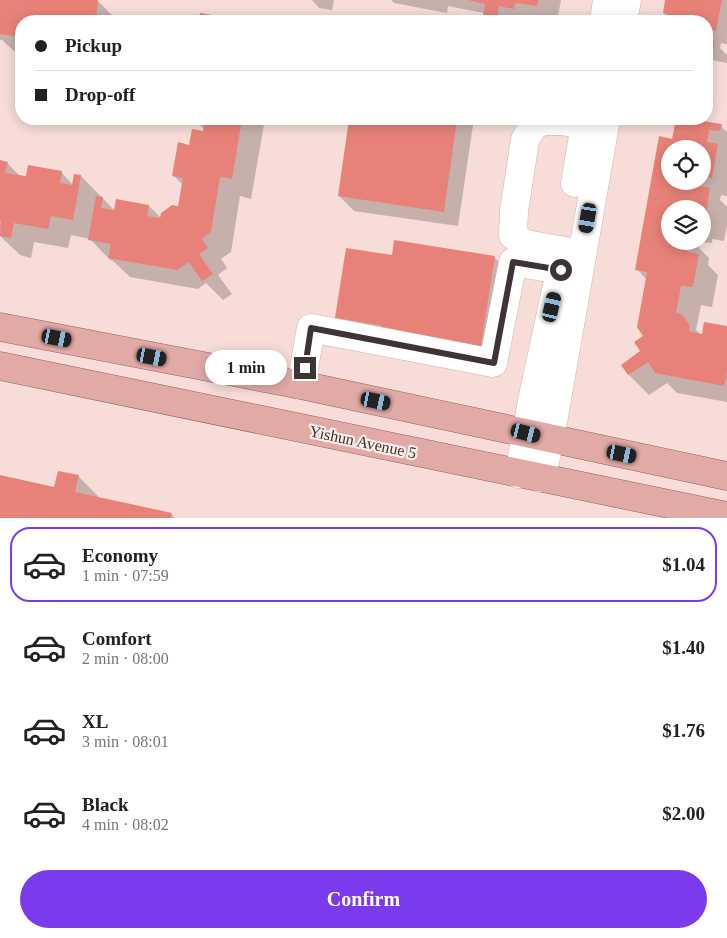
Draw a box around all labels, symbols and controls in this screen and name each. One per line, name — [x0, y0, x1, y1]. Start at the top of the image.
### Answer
text: Pickup — [65, 35, 122, 56]
text: Drop-off — [65, 84, 135, 105]
map controls — [661, 140, 711, 250]
button: locate — [661, 140, 711, 190]
button: layers — [661, 200, 711, 250]
car — [578, 202, 597, 234]
route start — [550, 259, 572, 281]
car — [541, 291, 562, 323]
car — [40, 328, 73, 348]
car — [135, 347, 168, 367]
callout: 1 min — [205, 350, 288, 386]
route end — [294, 357, 316, 379]
text: 1 min — [227, 359, 265, 376]
car — [359, 391, 392, 411]
street label: Yishun Avenue 5 — [308, 422, 418, 462]
car — [509, 422, 542, 444]
car — [605, 444, 638, 464]
icon: car — [22, 542, 67, 587]
text: Economy — [82, 545, 158, 566]
text: $1.04 — [662, 554, 705, 575]
text: 1 min · 07:59 — [82, 567, 169, 584]
icon: car — [22, 625, 67, 670]
text: Comfort — [82, 628, 152, 649]
text: $1.40 — [662, 637, 705, 658]
text: 2 min · 08:00 — [82, 650, 169, 667]
icon: car — [22, 708, 67, 753]
text: XL — [82, 711, 108, 732]
text: $1.76 — [662, 720, 705, 741]
text: 3 min · 08:01 — [82, 733, 169, 750]
icon: car — [22, 791, 67, 836]
text: Black — [82, 794, 128, 815]
text: $2.00 — [662, 803, 705, 824]
text: 4 min · 08:02 — [82, 816, 169, 833]
button: Confirm — [20, 870, 707, 928]

